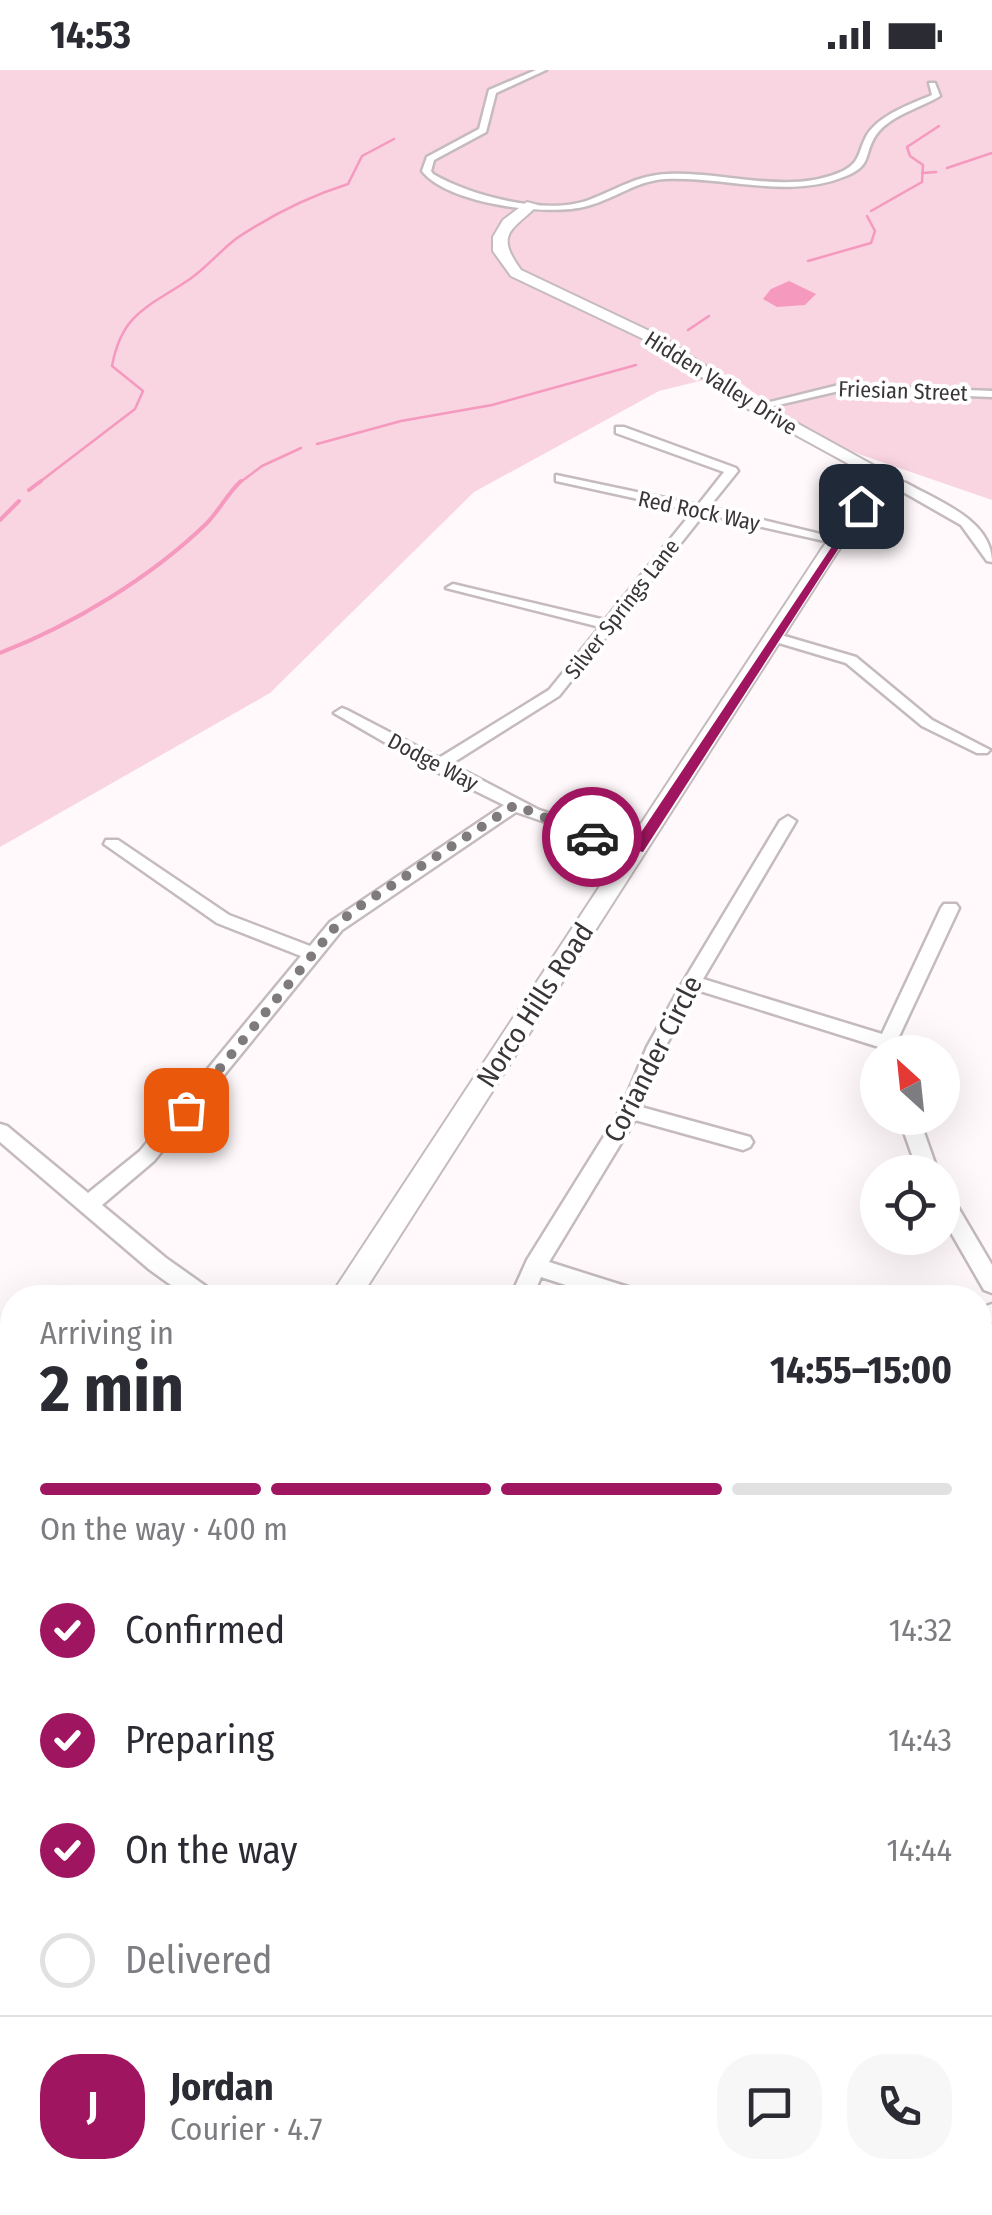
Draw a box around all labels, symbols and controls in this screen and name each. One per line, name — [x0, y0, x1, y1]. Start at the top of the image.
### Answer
text: 14:53 — [50, 12, 131, 58]
street label: Hidden Valley Drive — [640, 325, 802, 441]
street label: Friesian Street — [838, 375, 969, 407]
pin — [819, 464, 904, 549]
icon: home — [834, 479, 889, 534]
street label: Red Rock Way — [636, 485, 762, 537]
street label: Silver Springs Lane — [559, 534, 685, 684]
street label: Dodge Way — [383, 727, 483, 797]
courier — [542, 787, 642, 887]
icon: car — [565, 810, 620, 865]
street label: Norco Hills Road — [470, 917, 600, 1093]
street label: Coriander Circle — [597, 970, 709, 1148]
north arrow — [860, 1035, 960, 1135]
map controls — [860, 1035, 960, 1255]
pin — [144, 1068, 229, 1153]
icon: bag — [159, 1083, 214, 1138]
button: locate — [860, 1155, 960, 1255]
text: Arriving in — [40, 1314, 174, 1352]
text: 14:55–15:00 — [770, 1347, 952, 1393]
text: 2 min — [40, 1350, 184, 1428]
text: On the way · 400 m — [40, 1510, 288, 1548]
icon: check — [40, 1603, 95, 1658]
text: Confirmed — [125, 1607, 285, 1653]
text: 14:32 — [889, 1611, 952, 1649]
icon: check — [40, 1713, 95, 1768]
text: Preparing — [125, 1717, 274, 1763]
text: 14:43 — [888, 1721, 952, 1759]
icon: check — [40, 1823, 95, 1878]
text: On the way — [125, 1827, 297, 1873]
text: 14:44 — [886, 1831, 952, 1869]
text: Delivered — [125, 1937, 272, 1983]
button: chat — [717, 2054, 822, 2159]
button: phone — [847, 2054, 952, 2159]
text: Jordan — [170, 2064, 274, 2110]
text: J — [87, 2083, 98, 2129]
text: Courier · 4.7 — [170, 2110, 322, 2148]

